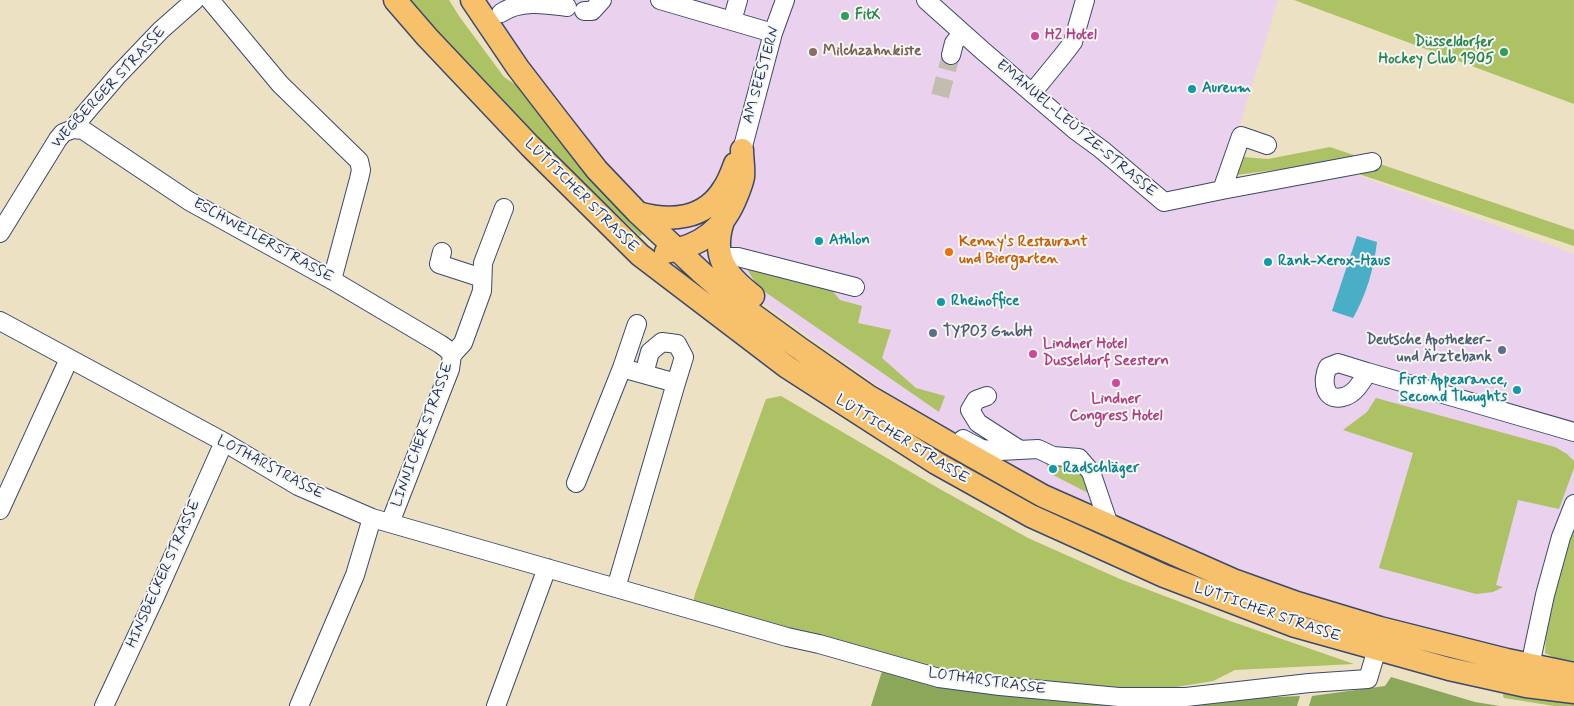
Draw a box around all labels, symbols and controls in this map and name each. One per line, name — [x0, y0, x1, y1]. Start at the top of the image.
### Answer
place label: FitX — [855, 7, 881, 25]
marker: FitX — [839, 10, 851, 22]
street label: WEGBERGER STRASSE — [48, 24, 170, 152]
street label: AM SEESTERN — [740, 24, 784, 126]
place label: H2 Hotel — [1045, 27, 1097, 45]
marker: H2 Hotel — [1029, 30, 1041, 42]
place label: Düsseldorfer Hockey Club 1905 — [1378, 34, 1494, 69]
place label: Milchzahnkiste — [823, 43, 921, 61]
marker: Milchzahnkiste — [807, 46, 819, 58]
marker: Düsseldorfer Hockey Club 1905 — [1498, 46, 1510, 58]
street label: EMANUEL-LEUTZE-STRASSE — [992, 56, 1160, 202]
place label: Aureum — [1202, 80, 1251, 98]
marker: Aureum — [1186, 83, 1198, 95]
street label: LÜTTICHER STRASSE — [520, 135, 642, 257]
street label: ESCHWEILERSTRASSE — [190, 195, 336, 287]
place label: Athlon — [829, 232, 870, 250]
place label: Kenny's Restaurant und Biergarten — [959, 234, 1087, 269]
marker: Athlon — [813, 235, 825, 247]
marker: Kenny's Restaurant und Biergarten — [943, 246, 955, 258]
place label: Rank-Xerox-Haus — [1278, 253, 1390, 271]
marker: Rank-Xerox-Haus — [1262, 256, 1274, 268]
place label: Rheinoffice — [951, 293, 1019, 311]
marker: Rheinoffice — [935, 296, 947, 308]
place label: TYPO3 GmbH — [943, 324, 1033, 342]
marker: TYPO3 GmbH — [927, 327, 939, 339]
place label: Deutsche Apotheker- und Ärztebank — [1366, 332, 1492, 367]
place label: Lindner Hotel Dusseldorf Seestern — [1043, 336, 1169, 371]
marker: Deutsche Apotheker- und Ärztebank — [1496, 344, 1508, 356]
marker: Lindner Hotel Dusseldorf Seestern — [1027, 348, 1039, 360]
street label: LINNICHER STRASSE — [388, 360, 458, 510]
place label: First Appearance, Second Thoughts — [1399, 372, 1507, 407]
marker: Lindner Congress Hotel — [1110, 377, 1122, 389]
marker: First Appearance, Second Thoughts — [1511, 384, 1523, 396]
place label: Lindner Congress Hotel — [1069, 391, 1163, 426]
street label: LÜTTICHER STRASSE — [832, 392, 972, 488]
street label: LOTHARSTRASSE — [213, 432, 327, 504]
place label: Radschläger — [1063, 460, 1139, 478]
marker: Radschläger — [1047, 463, 1059, 475]
street label: HINSBECKER STRASSE — [123, 497, 205, 651]
street label: LÜTTICHER STRASSE — [1191, 579, 1343, 647]
street label: LOTHARSTRASSE — [927, 665, 1047, 699]

